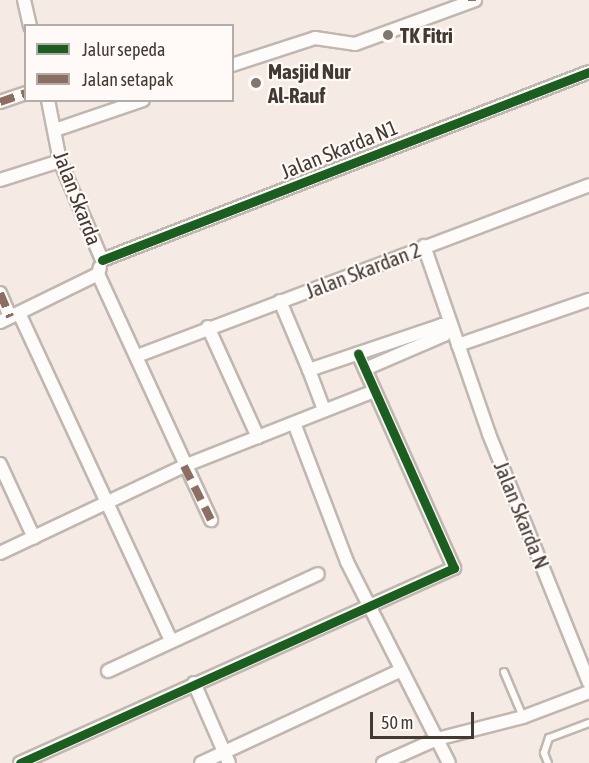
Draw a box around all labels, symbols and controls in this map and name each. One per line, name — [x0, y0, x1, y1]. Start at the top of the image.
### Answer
place label: TK Fitri — [400, 22, 453, 48]
legend — [24, 24, 234, 102]
marker: TK Fitri — [381, 28, 395, 42]
text: Jalur sepeda — [82, 39, 165, 60]
place label: Masjid Nur Al-Rauf — [268, 58, 350, 108]
text: Jalan setapak — [82, 69, 173, 90]
marker: Masjid Nur Al-Rauf — [249, 76, 263, 90]
street label: Jalan Skarda N1 — [277, 114, 401, 184]
street label: Jalan Skarda — [49, 147, 107, 249]
street label: Jalan Skardan 2 — [302, 236, 424, 304]
street label: Jalan Skarda N — [489, 457, 555, 573]
scale bar — [373, 700, 476, 738]
text: 50 m — [381, 712, 413, 733]

